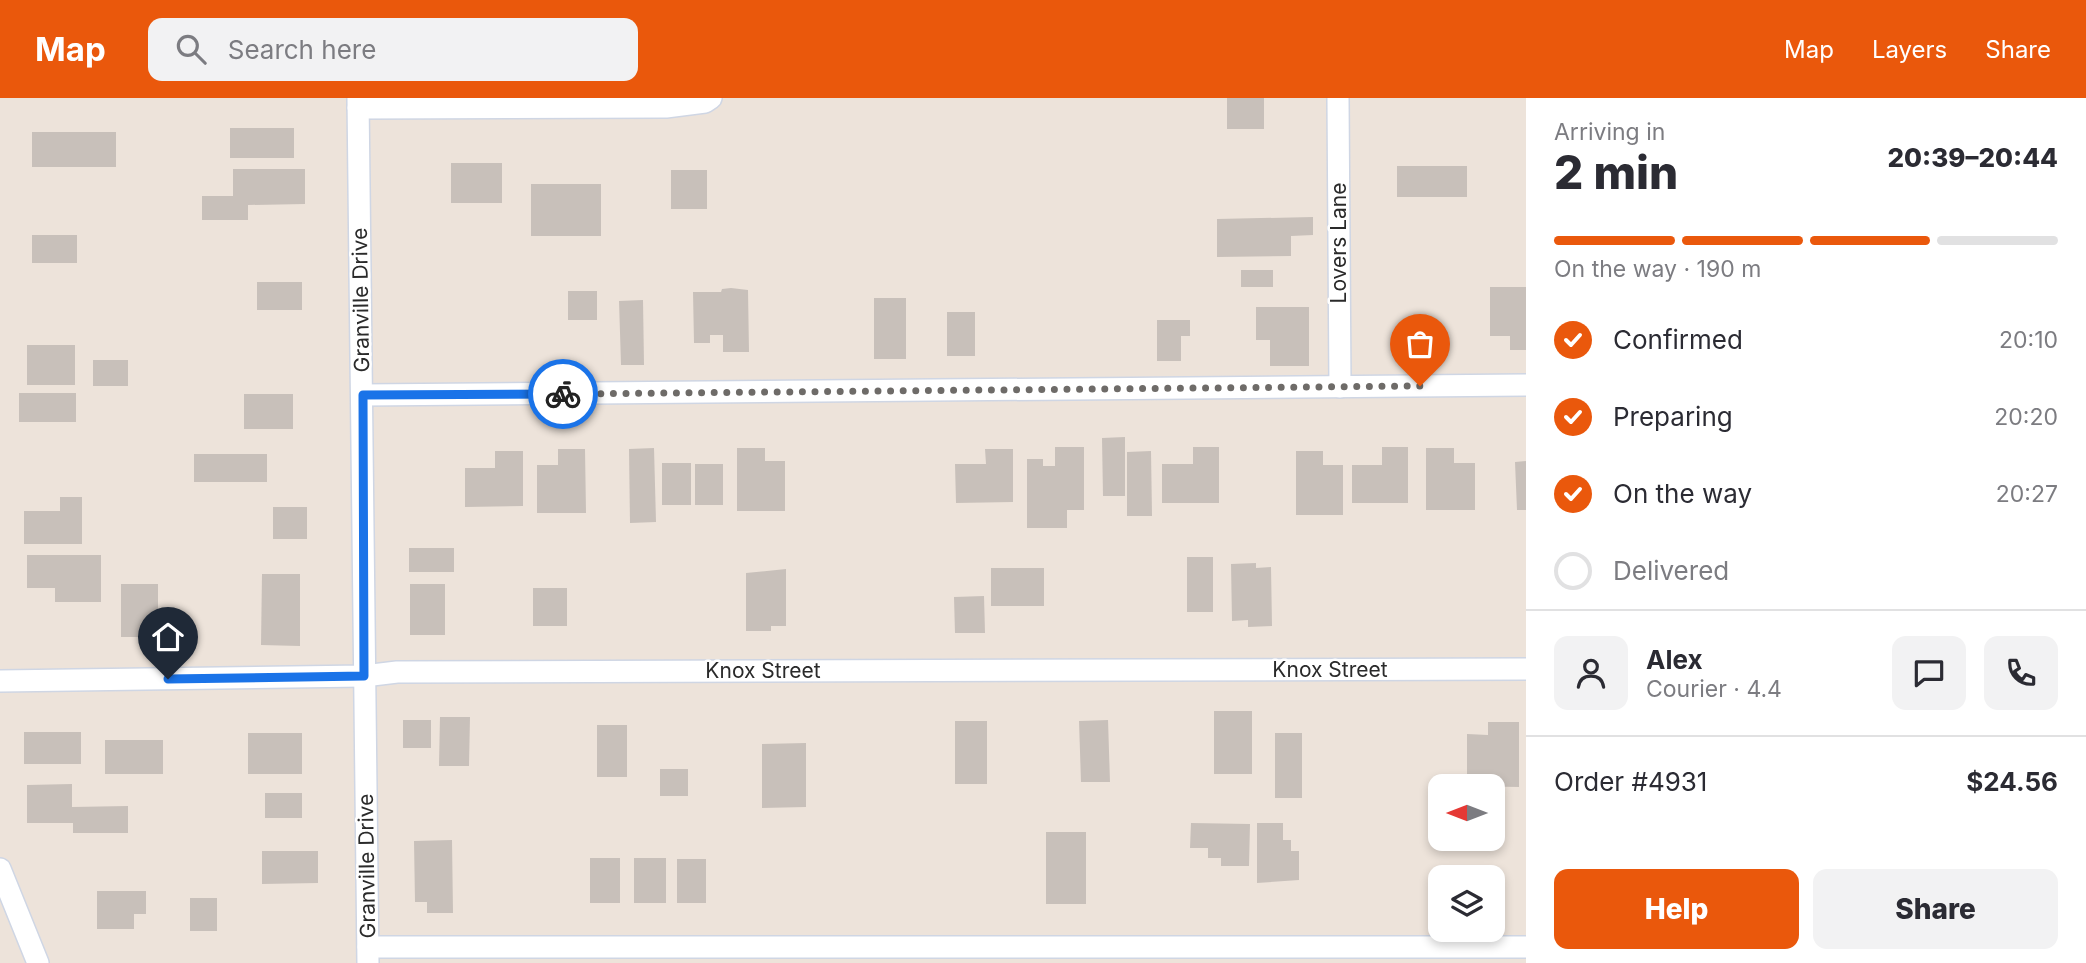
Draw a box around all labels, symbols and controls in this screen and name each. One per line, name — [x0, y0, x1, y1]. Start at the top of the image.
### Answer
search box — [148, 18, 638, 81]
text: Map — [35, 29, 106, 69]
icon: search — [172, 30, 210, 68]
text: Search here — [228, 34, 376, 65]
text: Map — [1784, 35, 1834, 64]
text: Layers — [1872, 35, 1947, 64]
text: Share — [1985, 35, 2051, 64]
text: Arriving in — [1554, 118, 1665, 146]
text: 20:39–20:44 — [1887, 142, 2058, 173]
text: 2 min — [1554, 144, 1678, 200]
street label: Lovers Lane — [1326, 183, 1351, 303]
street label: Granville Drive — [347, 227, 374, 373]
text: On the way · 190 m — [1554, 255, 1761, 283]
pin — [1390, 314, 1450, 386]
icon: check — [1554, 321, 1592, 359]
text: Confirmed — [1613, 324, 1743, 355]
icon: bag — [1401, 325, 1439, 363]
text: 20:10 — [1999, 326, 2058, 354]
courier — [528, 359, 598, 429]
icon: bike — [544, 375, 582, 413]
icon: check — [1554, 398, 1592, 436]
text: Preparing — [1613, 401, 1733, 432]
text: 20:20 — [1994, 403, 2058, 431]
icon: check — [1554, 475, 1592, 513]
text: On the way — [1613, 478, 1752, 509]
text: 20:27 — [1996, 480, 2058, 508]
text: Delivered — [1613, 555, 1729, 586]
pin — [138, 607, 198, 679]
icon: home — [149, 618, 187, 656]
button: person — [1554, 636, 1628, 710]
button: chat — [1892, 636, 1966, 710]
button: phone — [1984, 636, 2058, 710]
text: Alex — [1646, 644, 1703, 675]
street label: Knox Street — [1272, 657, 1388, 682]
street label: Knox Street — [705, 658, 821, 683]
text: Courier · 4.4 — [1646, 675, 1782, 703]
text: Order #4931 — [1554, 766, 1707, 797]
text: $24.56 — [1966, 766, 2058, 797]
north arrow — [1428, 774, 1505, 850]
map controls — [1428, 774, 1505, 942]
street label: Granville Drive — [353, 793, 380, 939]
button: layers — [1428, 865, 1505, 942]
button: Help — [1554, 869, 1799, 949]
button: Share — [1813, 869, 2058, 949]

